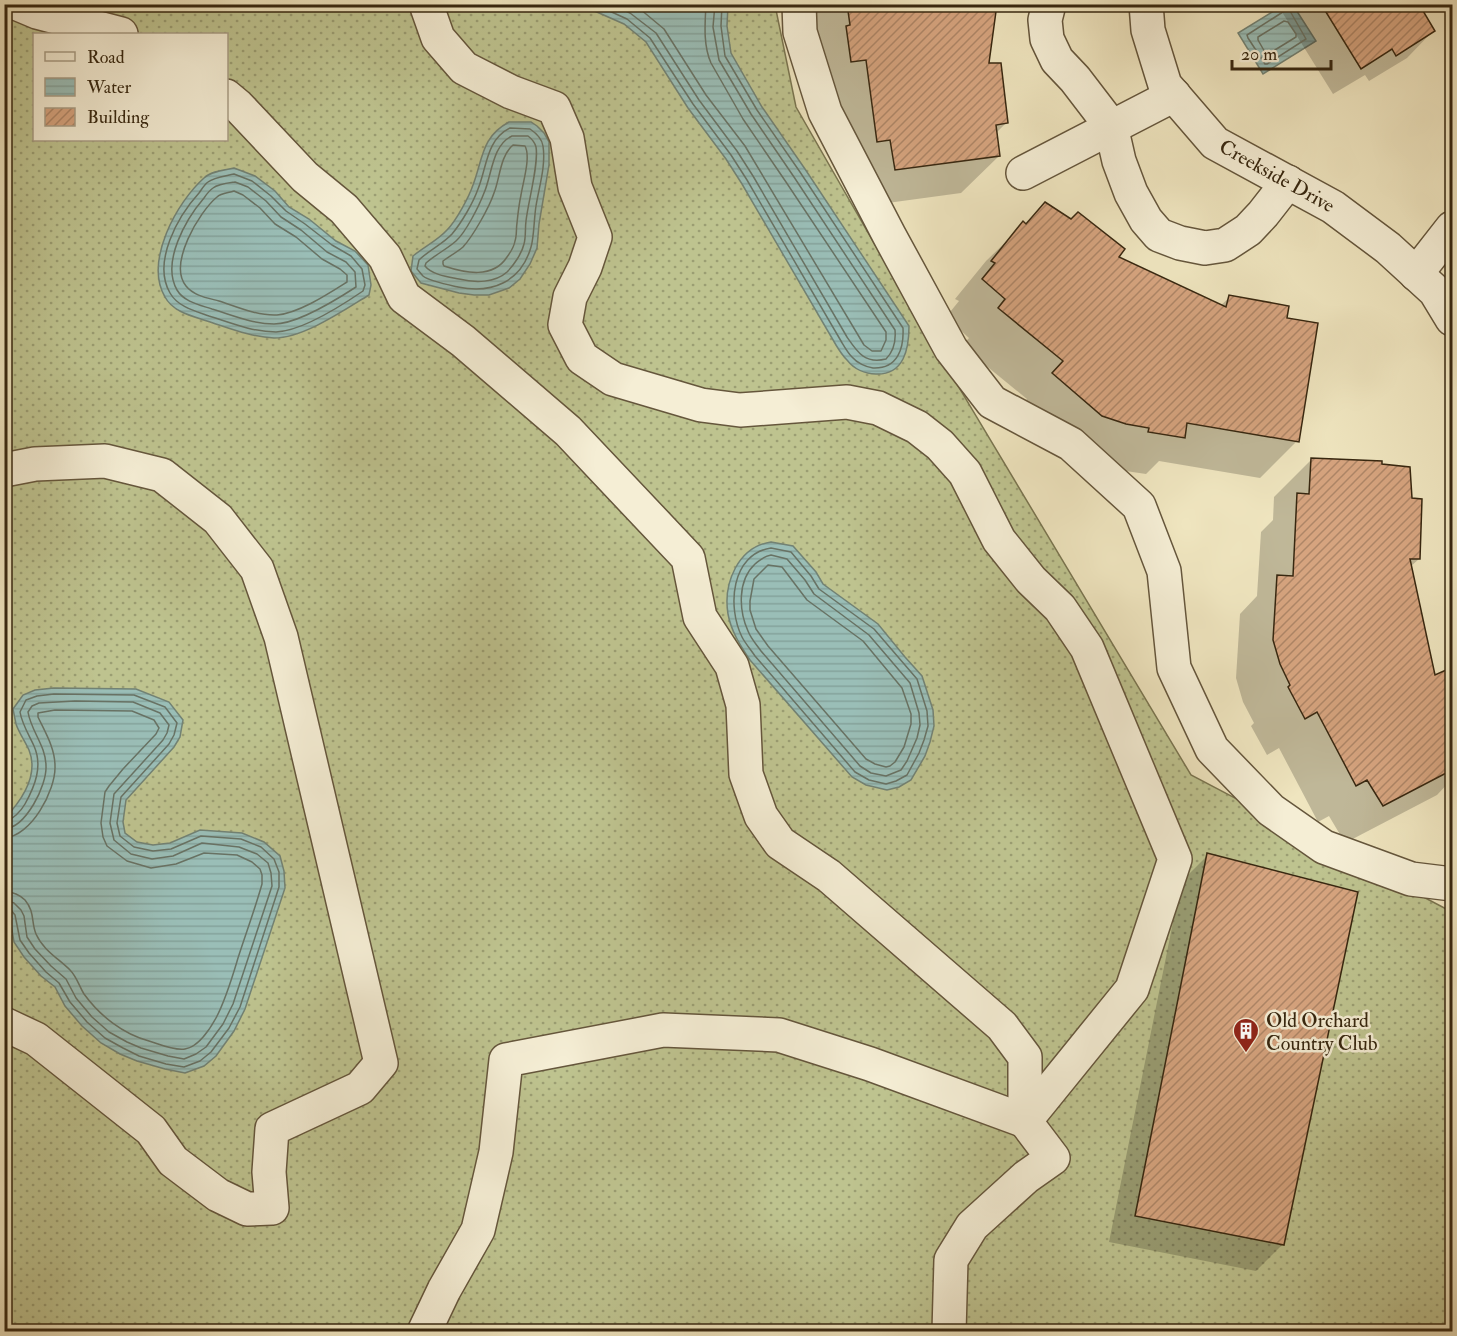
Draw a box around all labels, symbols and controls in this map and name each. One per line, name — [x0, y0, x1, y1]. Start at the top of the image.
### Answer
legend — [33, 33, 228, 141]
scale bar — [1232, 33, 1331, 71]
text: 20 m — [1241, 43, 1277, 66]
text: Road — [87, 46, 125, 69]
text: Water — [86, 76, 131, 99]
text: Building — [87, 106, 150, 129]
street label: Creekside Drive — [1215, 134, 1339, 218]
place label: Old Orchard Country Club — [1266, 1008, 1378, 1056]
building icon: Old Orchard Country Club — [1231, 1016, 1261, 1054]

